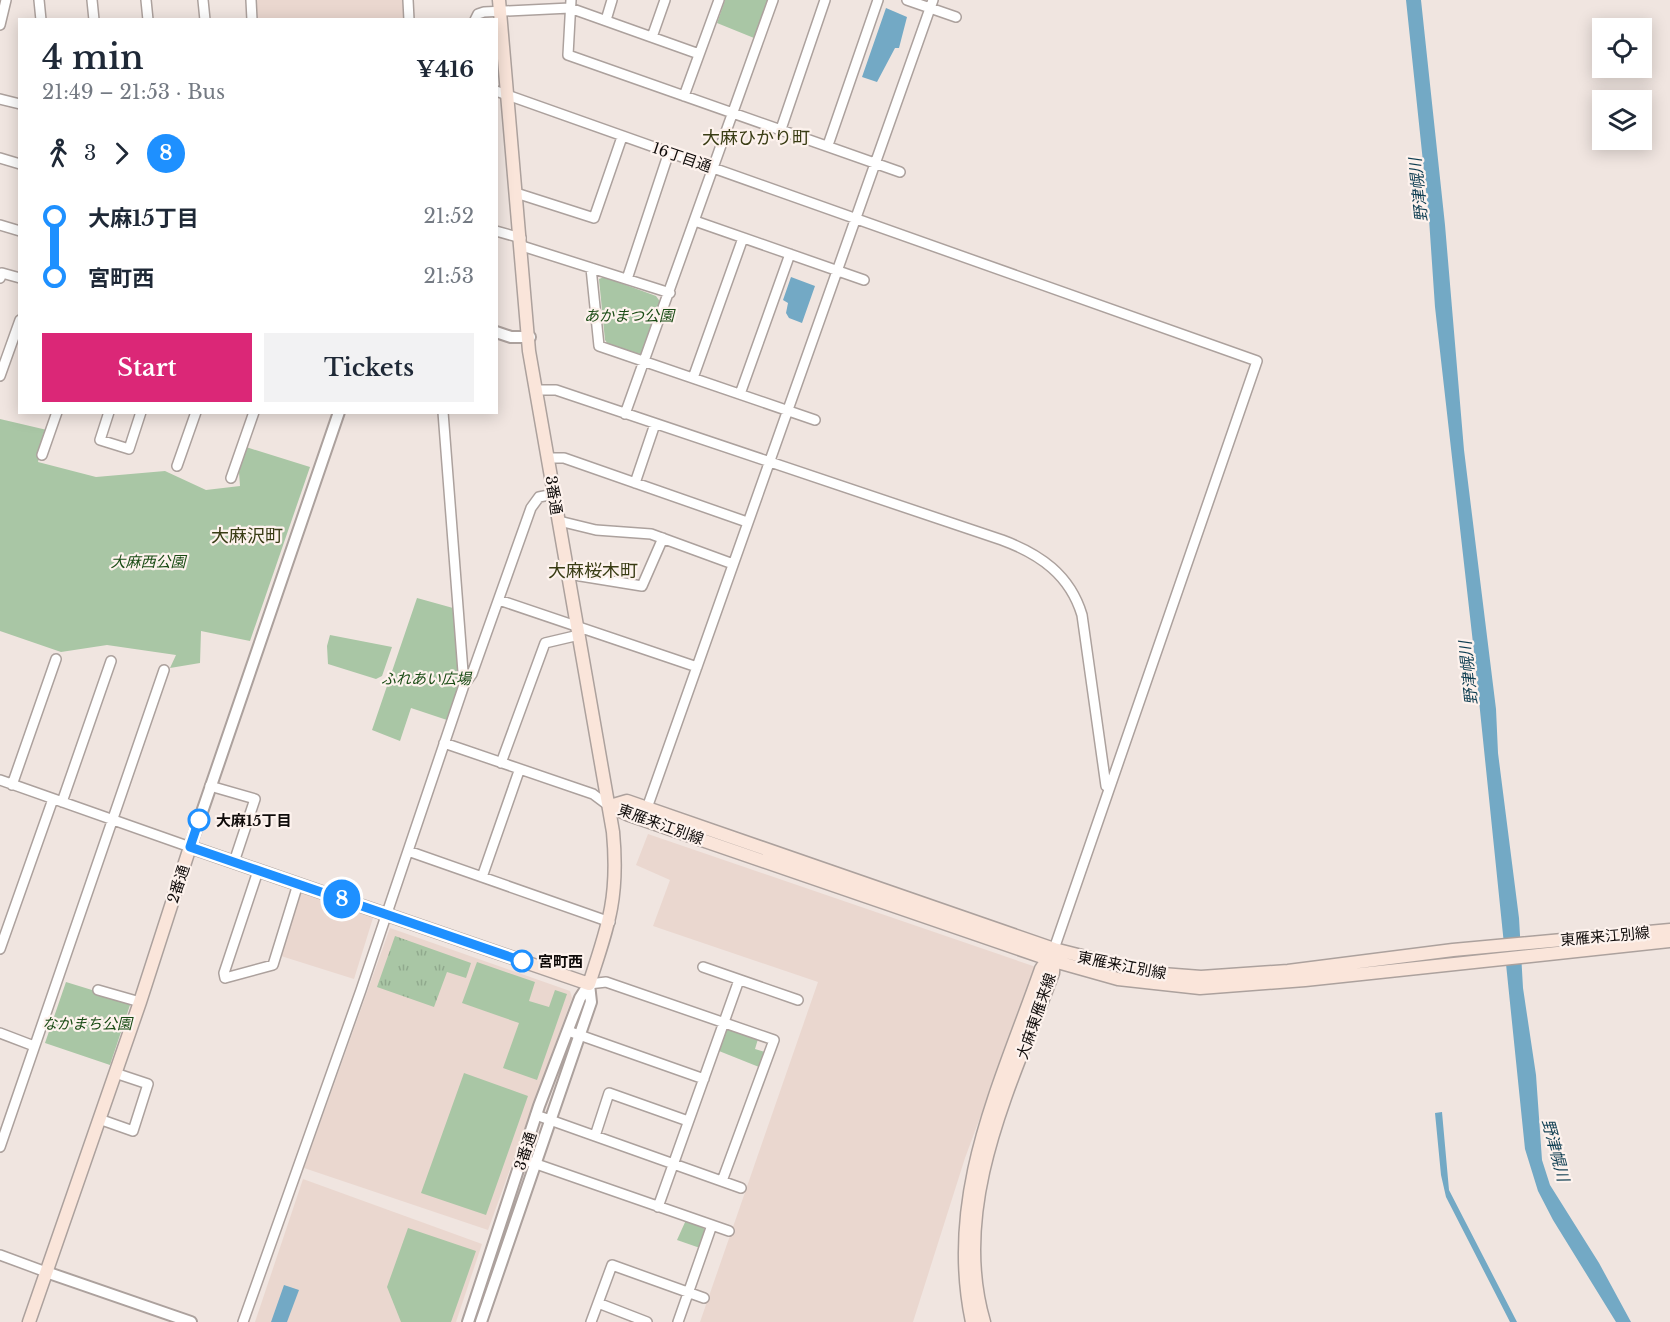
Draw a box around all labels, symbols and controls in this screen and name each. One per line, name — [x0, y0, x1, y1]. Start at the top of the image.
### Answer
map controls — [1592, 18, 1652, 150]
button: locate — [1592, 18, 1652, 78]
text: 4 min — [42, 37, 144, 78]
text: ¥416 — [416, 56, 474, 83]
text: 21:49 – 21:53 · Bus — [42, 80, 225, 104]
button: layers — [1592, 90, 1652, 150]
district label: 大麻ひかり町 — [702, 127, 810, 149]
icon: walk — [42, 137, 75, 170]
icon: forward — [105, 137, 138, 170]
street label: 16丁目通 — [650, 138, 714, 176]
text: 8 — [159, 140, 173, 166]
text: 3 — [84, 141, 96, 165]
water label: 野津幌川 — [1405, 155, 1431, 223]
text: 21:52 — [423, 204, 474, 228]
text: 大麻15丁目 — [88, 205, 199, 232]
text: 21:53 — [423, 264, 474, 288]
text: 宮町西 — [88, 265, 154, 292]
park label: あかまつ公園 — [584, 306, 676, 325]
button: Start — [42, 333, 252, 402]
button: Tickets — [264, 333, 474, 402]
street label: 3番通 — [542, 474, 566, 516]
district label: 大麻沢町 — [211, 525, 283, 547]
park label: 大麻西公園 — [110, 552, 187, 571]
district label: 大麻桜木町 — [548, 560, 638, 582]
water label: 野津幌川 — [1455, 638, 1481, 706]
park label: ふれあい広場 — [381, 669, 473, 688]
street label: 東雁来江別線 — [615, 800, 707, 848]
marker: 大麻15丁目 — [188, 809, 210, 831]
place label: 大麻15丁目 — [216, 811, 291, 830]
street label: 2番通 — [163, 862, 193, 906]
line badge: 8 — [322, 880, 362, 918]
text: 8 — [335, 886, 349, 912]
street label: 東雁来江別線 — [1559, 923, 1651, 949]
street label: 東雁来江別線 — [1076, 947, 1168, 983]
marker: 宮町西 — [511, 950, 533, 972]
place label: 宮町西 — [538, 952, 583, 971]
street label: 大麻東雁来線 — [1012, 970, 1060, 1062]
park label: なかまち公園 — [42, 1014, 134, 1033]
water label: 野津幌川 — [1538, 1116, 1574, 1185]
street label: 3番通 — [510, 1129, 540, 1173]

